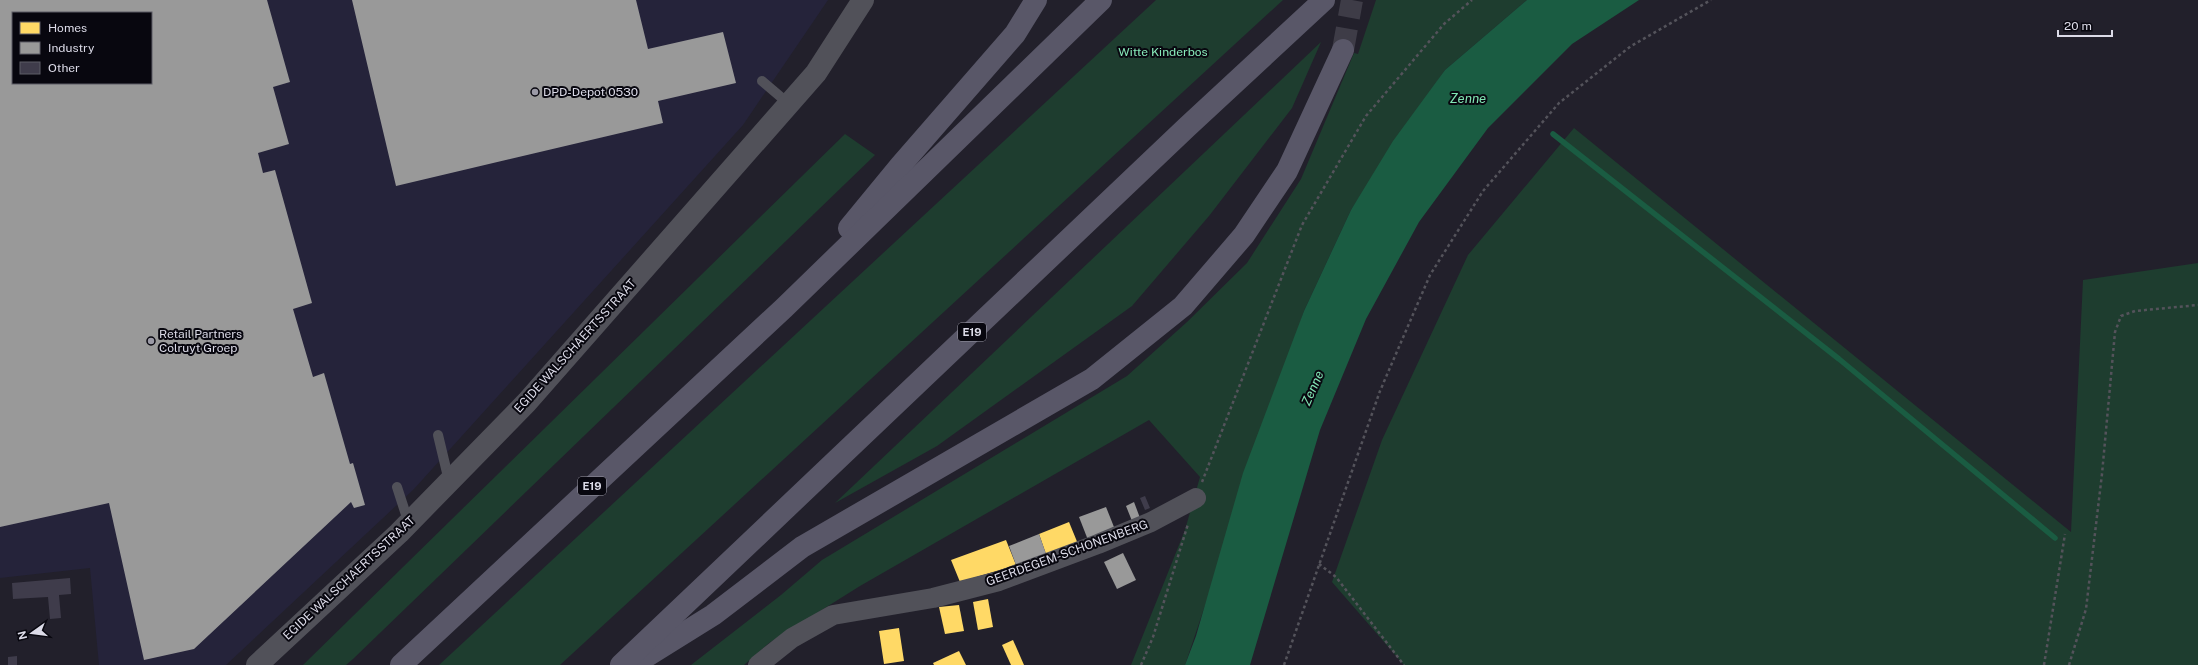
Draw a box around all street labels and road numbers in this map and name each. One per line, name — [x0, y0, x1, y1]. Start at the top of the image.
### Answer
street label: EGIDE WALSCHAERTSSTRAAT — [511, 276, 639, 416]
road number: E19 — [958, 323, 986, 341]
road number: E19 — [578, 477, 606, 495]
street label: EGIDE WALSCHAERTSSTRAAT — [280, 513, 418, 643]
street label: GEERDEGEM-SCHONENBERG — [984, 517, 1150, 589]

